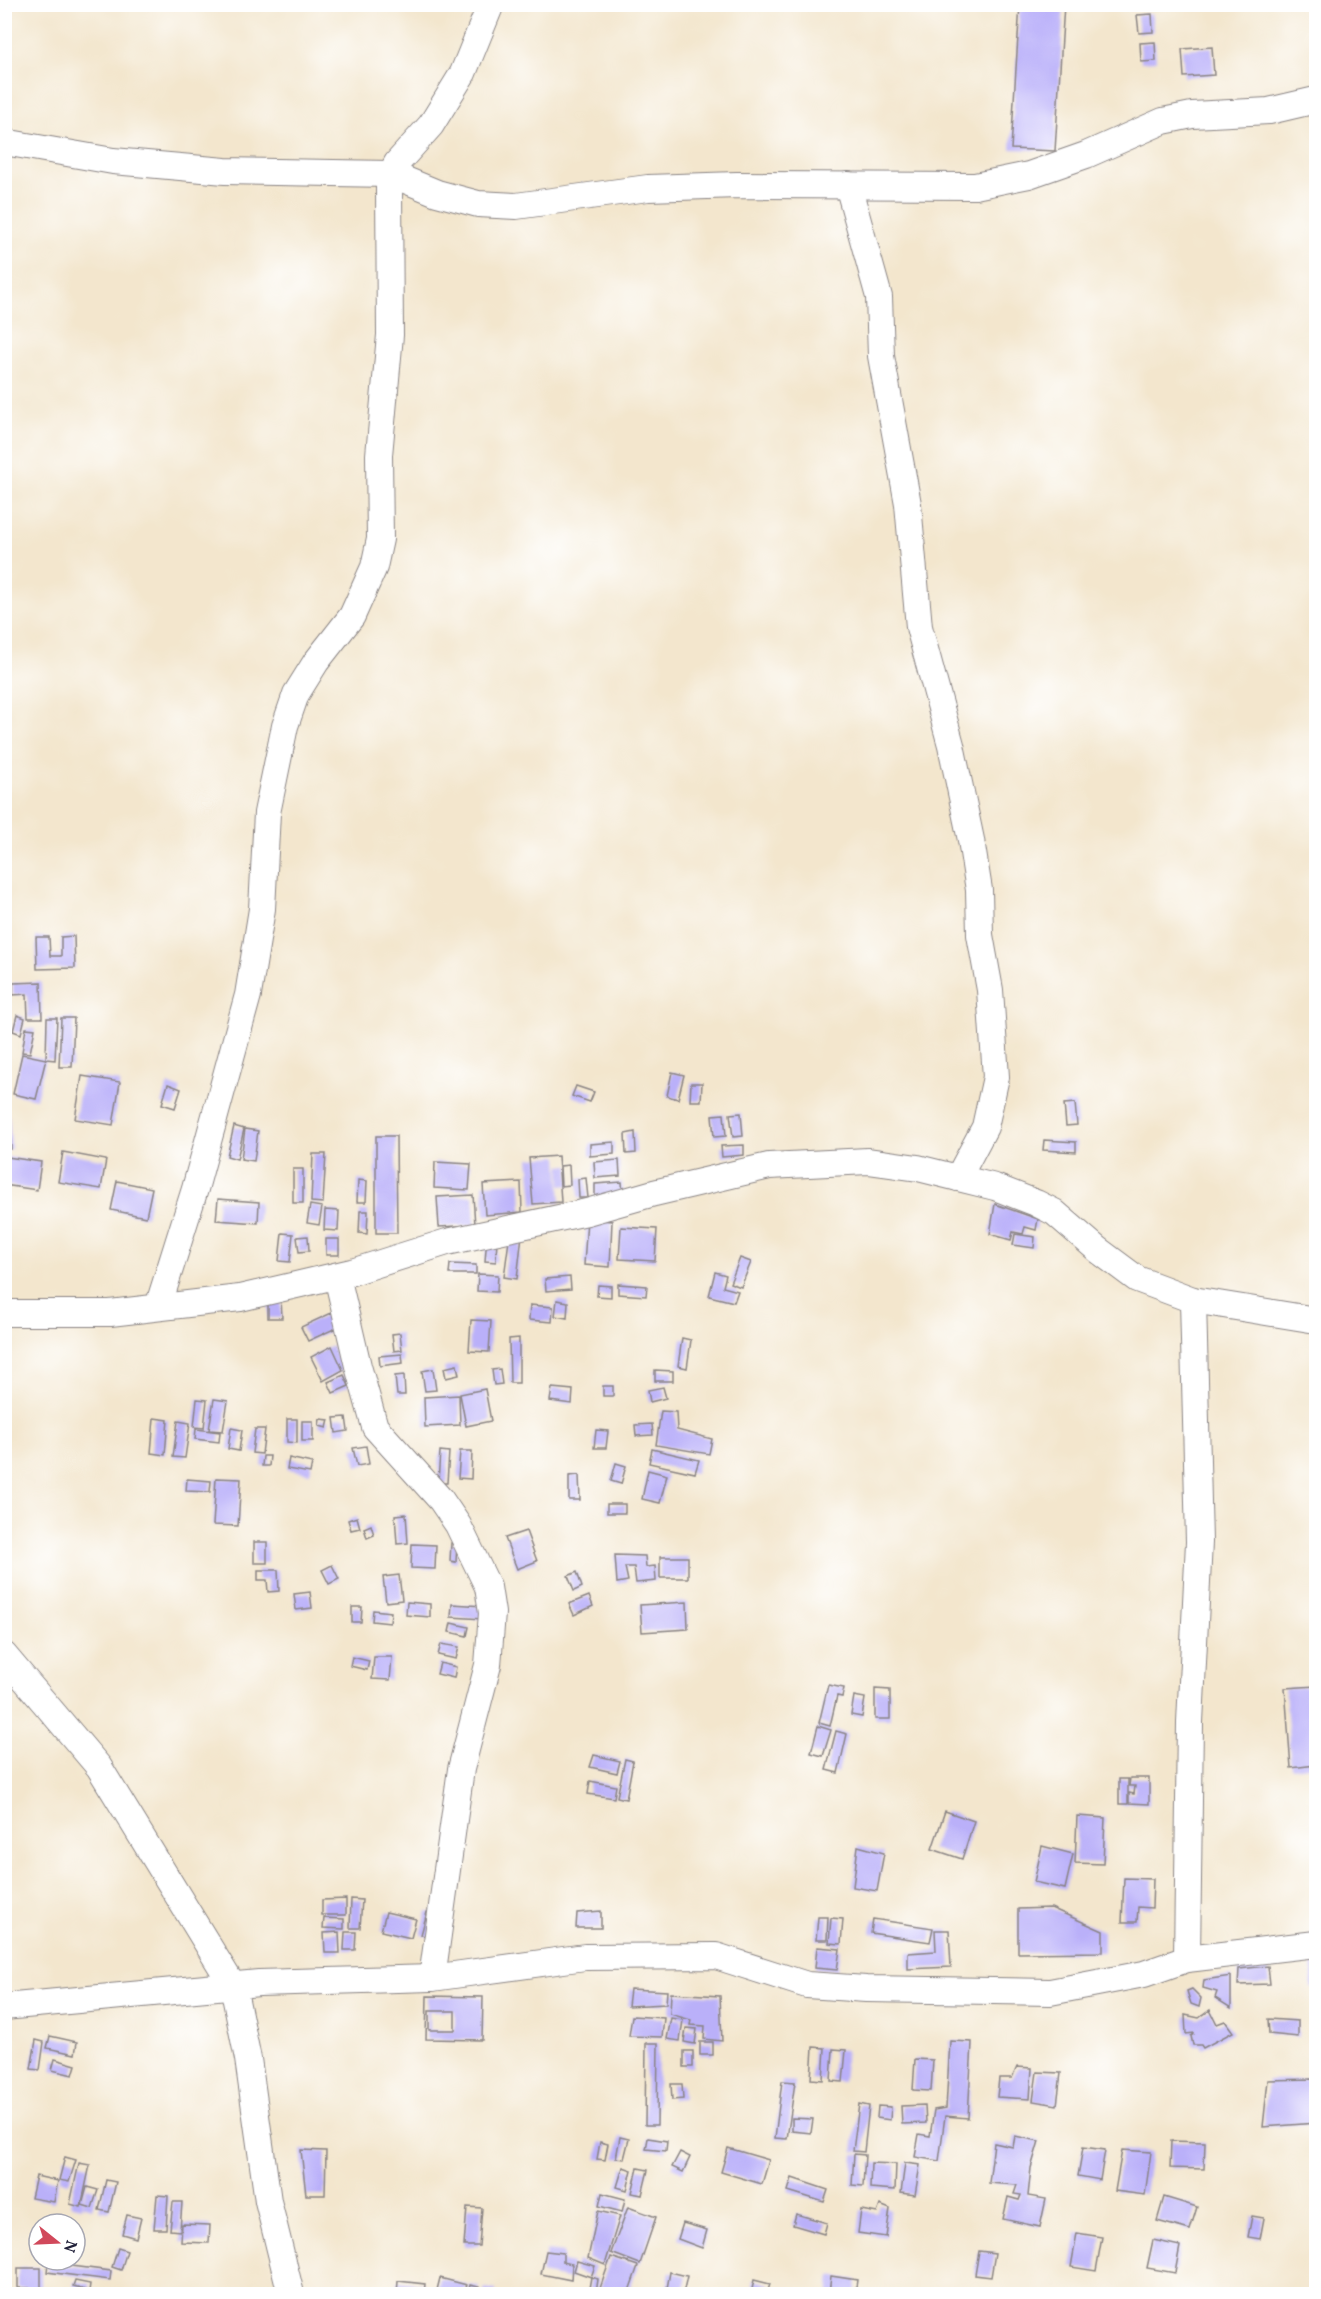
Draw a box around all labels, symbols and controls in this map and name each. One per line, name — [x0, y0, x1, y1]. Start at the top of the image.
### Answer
north arrow — [27, 2212, 87, 2272]
text: N — [57, 2237, 82, 2255]

